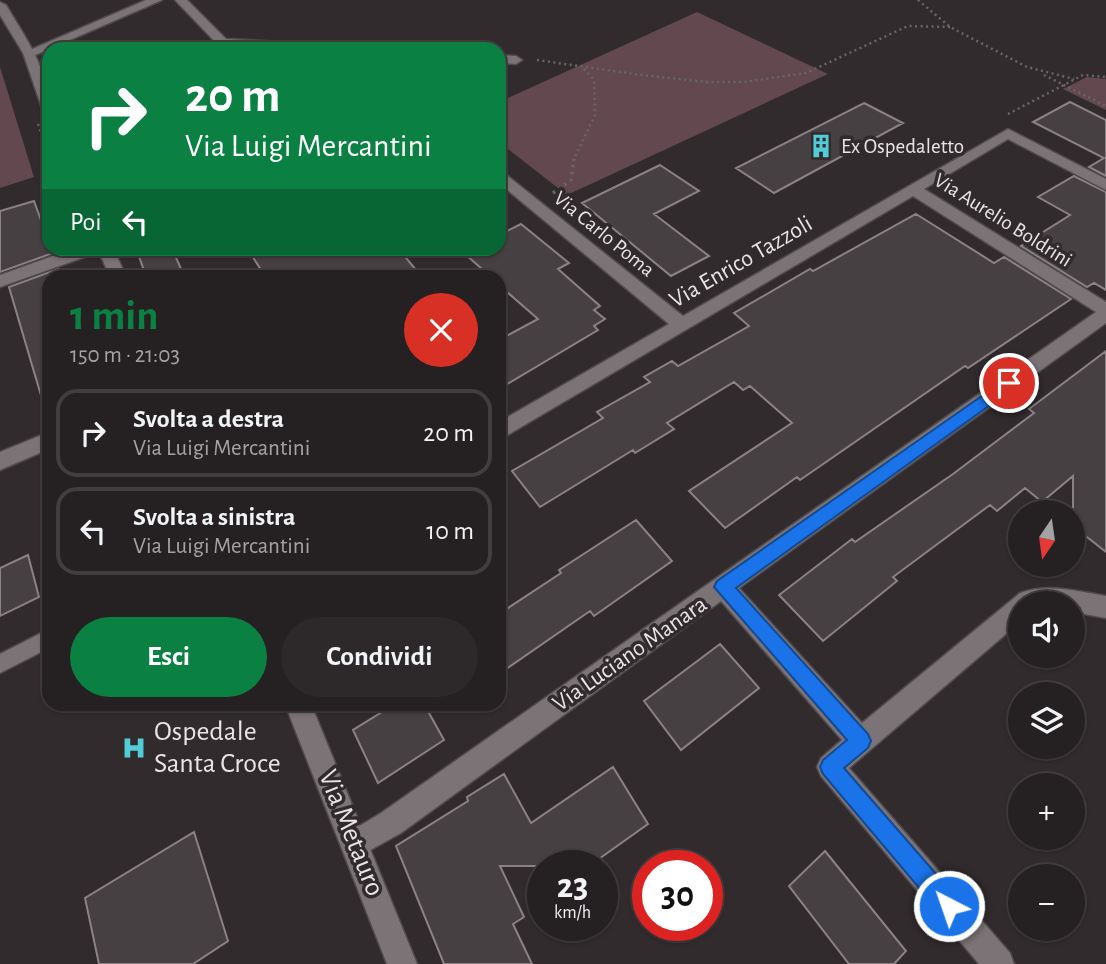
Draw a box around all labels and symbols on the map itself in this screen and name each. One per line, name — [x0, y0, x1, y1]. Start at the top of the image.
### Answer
building icon: Ex Ospedaletto — [807, 132, 835, 160]
place label: Ex Ospedaletto — [841, 136, 964, 157]
street label: Via Aurelio Boldrini — [930, 169, 1076, 271]
street label: Via Carlo Poma — [550, 187, 659, 281]
street label: Via Enrico Tazzoli — [665, 211, 817, 313]
pin — [979, 353, 1039, 413]
north arrow — [1008, 500, 1085, 578]
street label: Via Luciano Manara — [549, 592, 711, 716]
place label: Ospedale Santa Croce — [154, 718, 281, 778]
hospital icon: Ospedale Santa Croce — [120, 734, 148, 762]
street label: Via Metauro — [313, 766, 389, 900]
speed limit sign: 30 — [632, 850, 723, 941]
position arrow — [912, 869, 986, 943]

